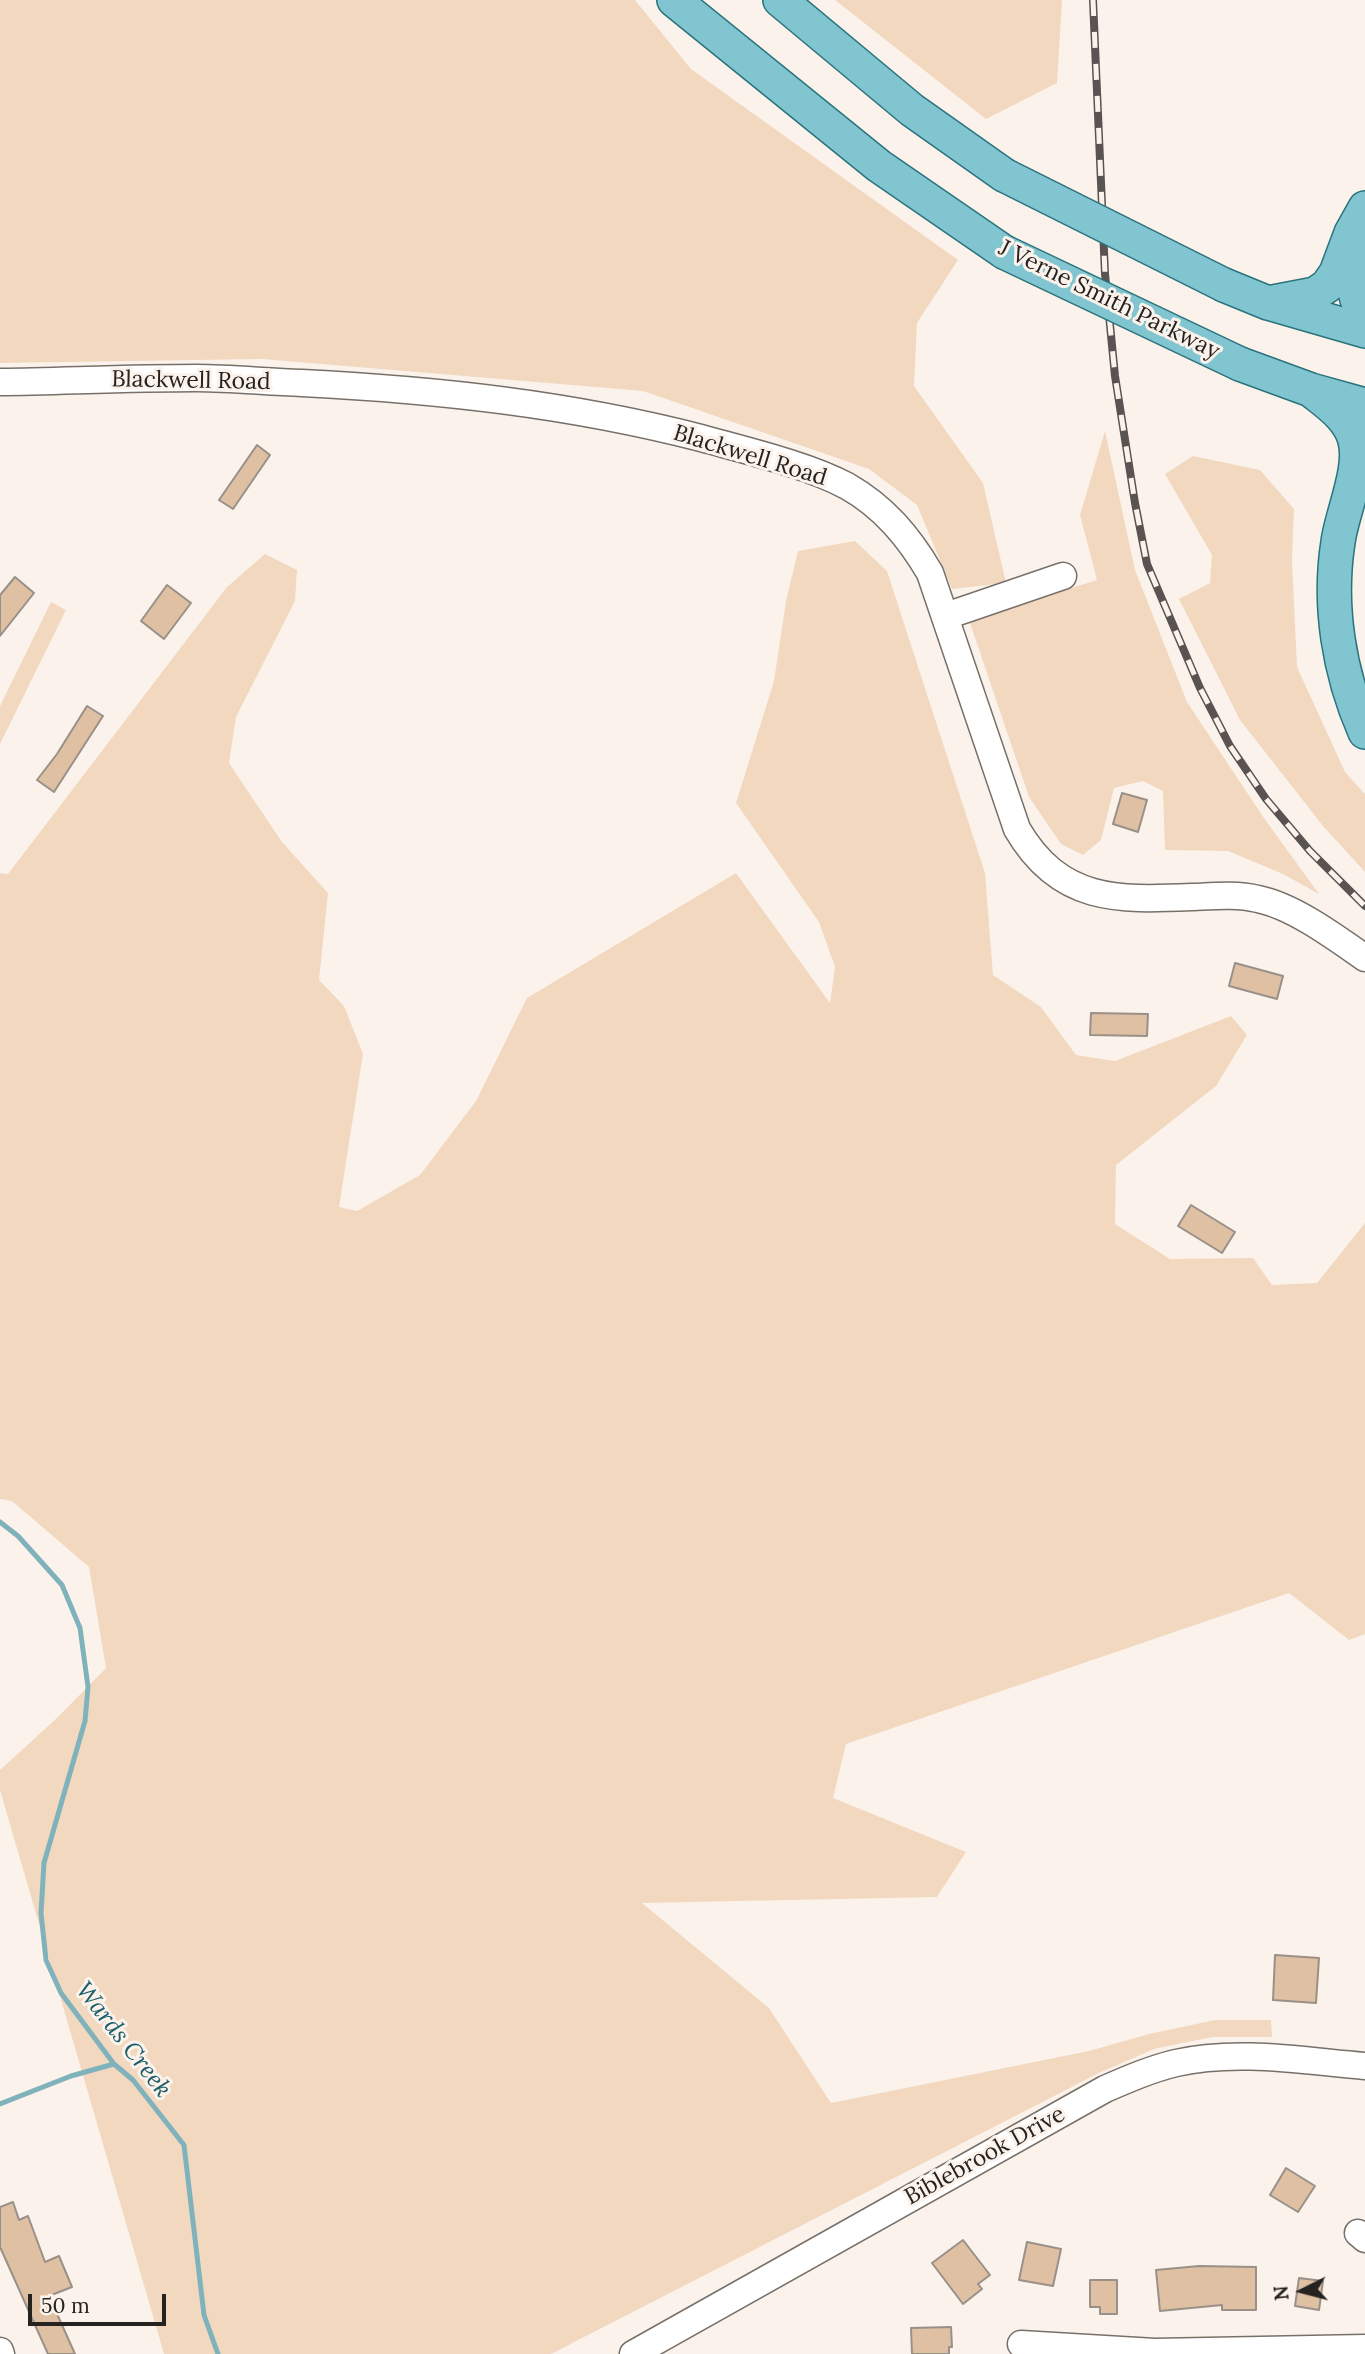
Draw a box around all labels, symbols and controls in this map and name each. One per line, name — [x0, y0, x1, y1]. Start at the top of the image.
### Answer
street label: J Verne Smith Parkway — [994, 234, 1224, 366]
street label: Blackwell Road — [111, 366, 271, 396]
street label: Blackwell Road — [670, 420, 830, 492]
water label: Wards Creek — [69, 1977, 177, 2103]
street label: Biblebrook Drive — [900, 2101, 1070, 2211]
north arrow — [1267, 2256, 1337, 2326]
scale bar — [32, 2280, 170, 2324]
text: N — [1268, 2285, 1294, 2302]
text: 50 m — [41, 2292, 90, 2319]

